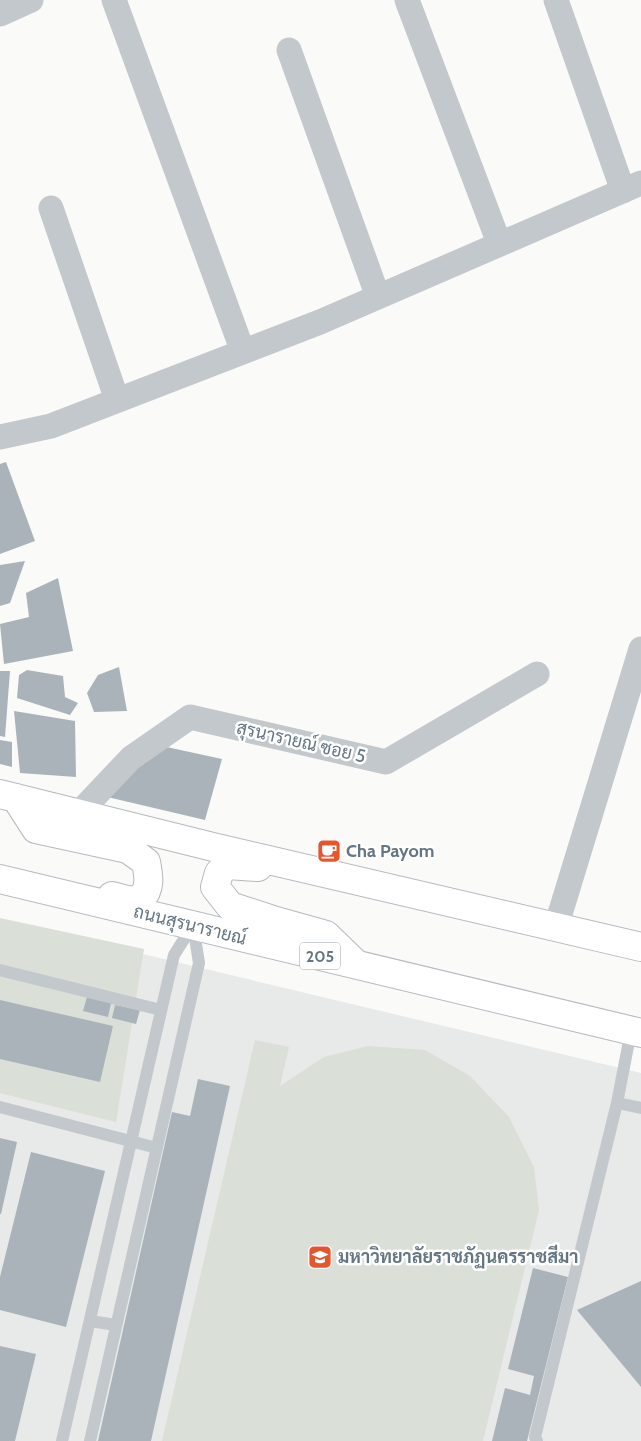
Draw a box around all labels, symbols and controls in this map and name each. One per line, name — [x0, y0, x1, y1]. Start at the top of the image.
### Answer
street label: สุรนารายณ์ ซอย 5 — [234, 715, 368, 769]
cafe icon: Cha Payom — [316, 838, 342, 864]
place label: Cha Payom — [346, 840, 434, 862]
street label: ถนนสุรนารายณ์ — [131, 898, 249, 951]
road number: 205 — [300, 942, 340, 969]
school or university icon: มหาวิทยาลัยราชภัฏนครราชสีมา — [307, 1244, 333, 1270]
place label: มหาวิทยาลัยราชภัฏนครราชสีมา — [338, 1244, 579, 1269]

